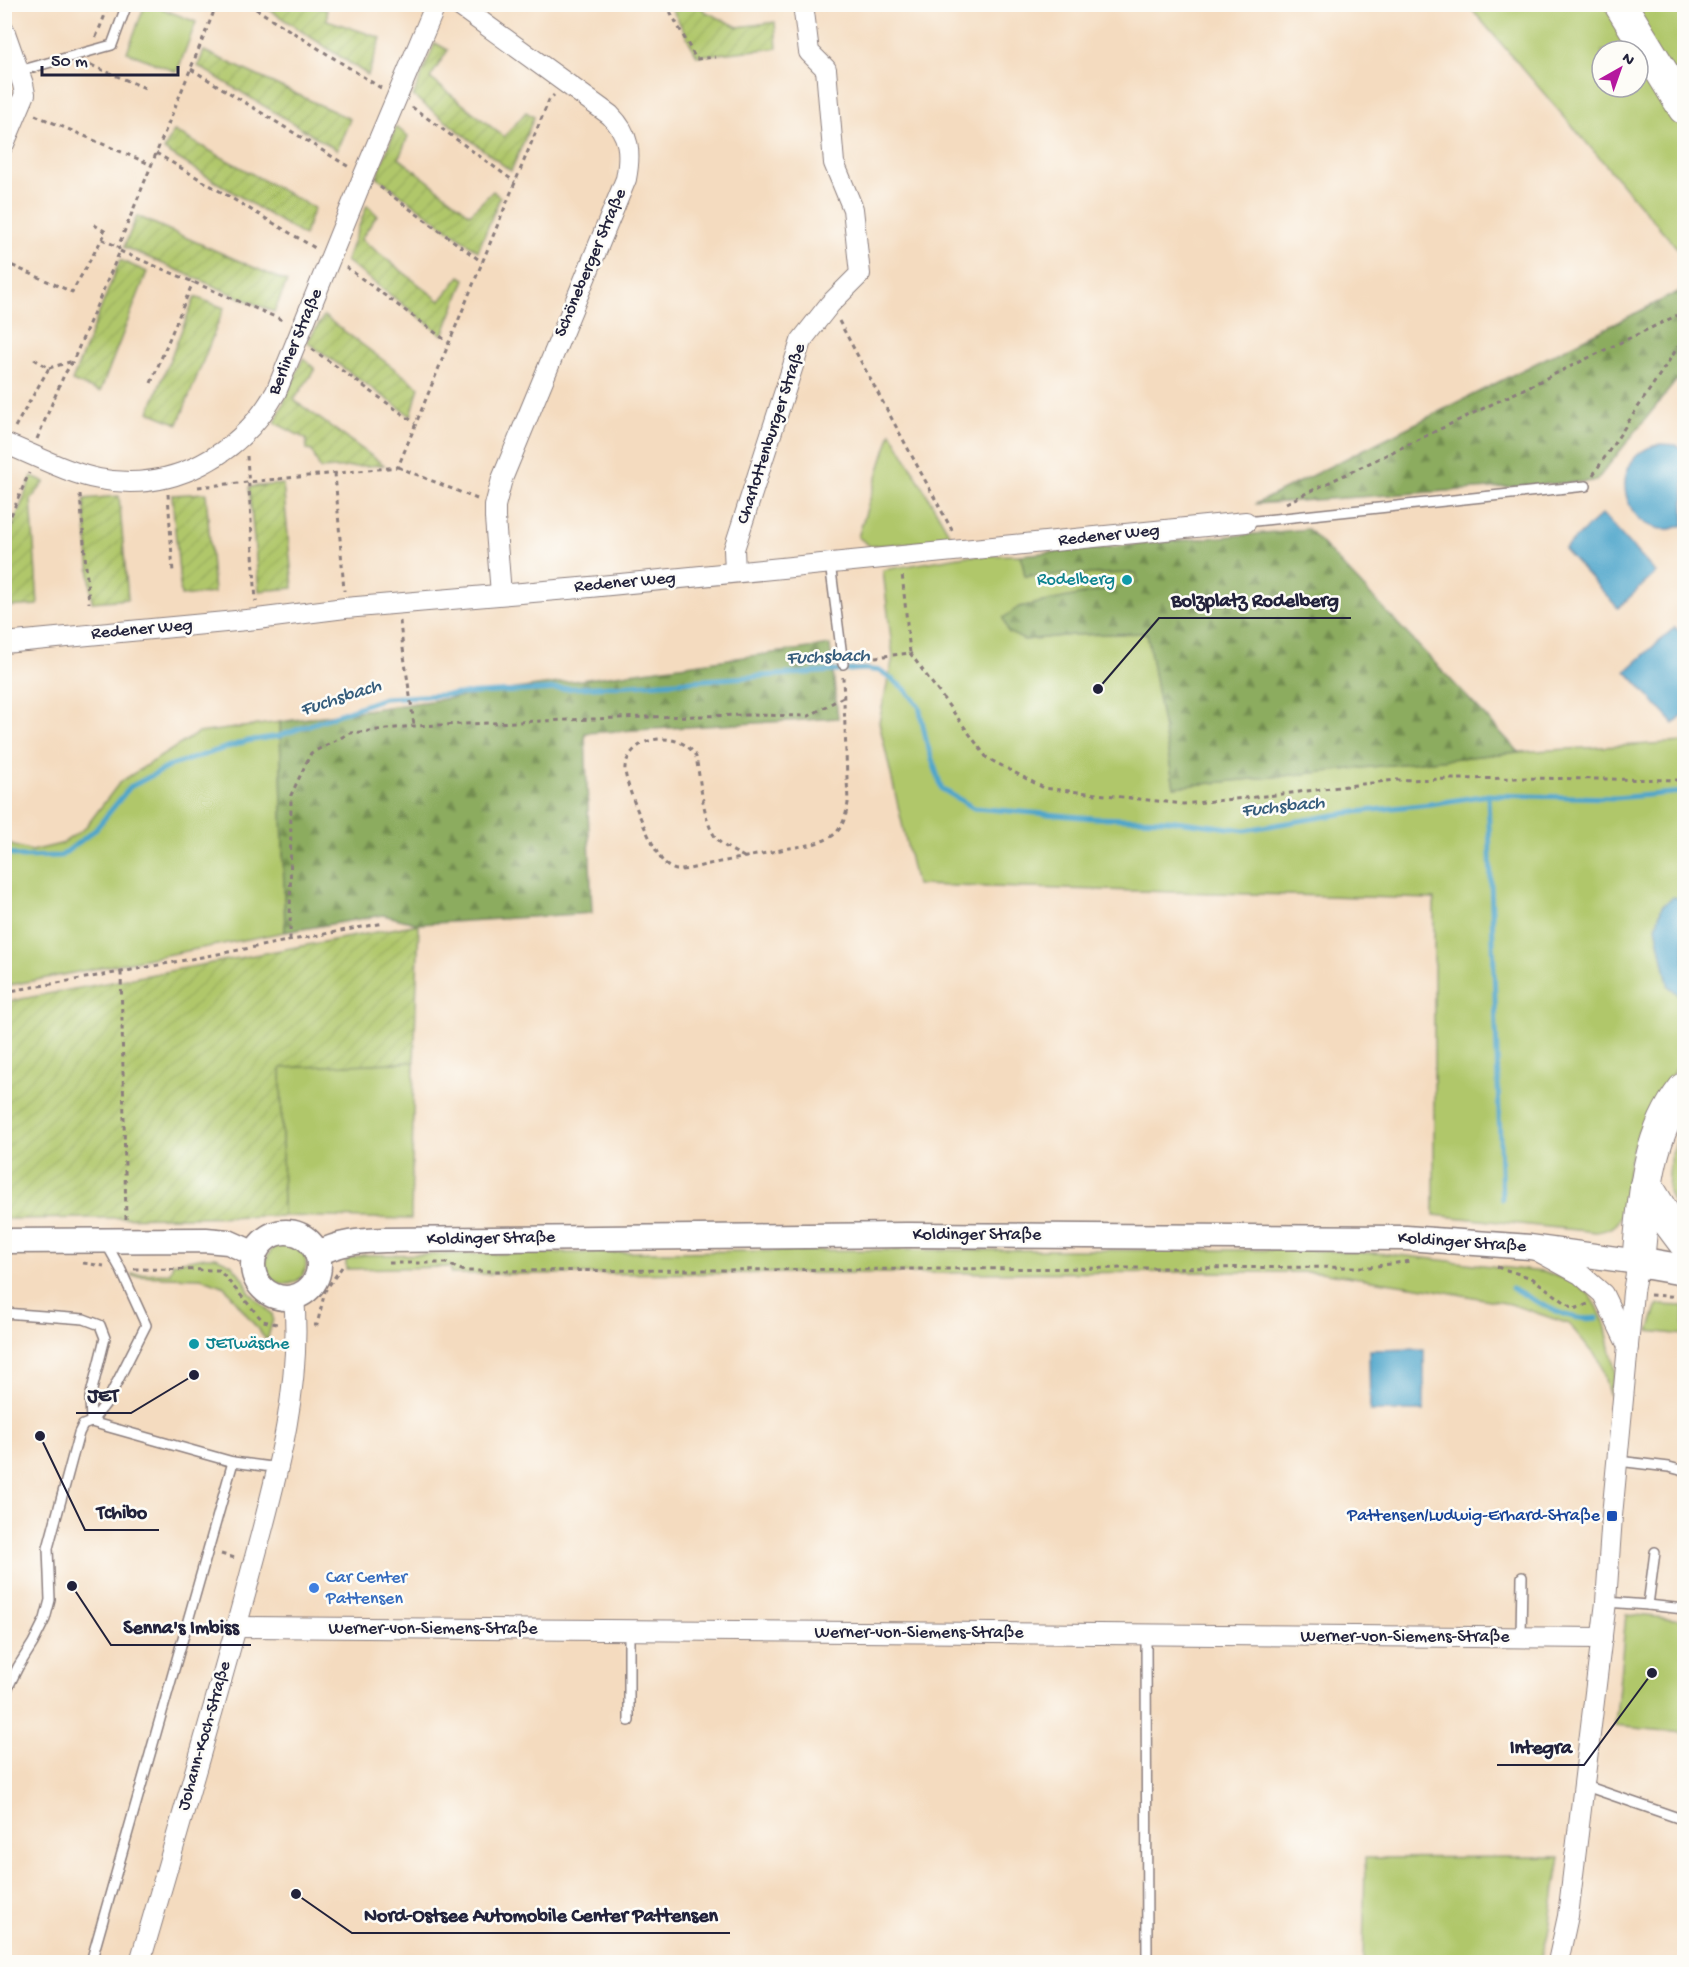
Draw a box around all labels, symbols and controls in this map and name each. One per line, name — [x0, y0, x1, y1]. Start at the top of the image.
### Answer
scale bar — [42, 39, 178, 77]
north arrow — [1590, 39, 1650, 99]
text: N — [1617, 50, 1638, 71]
text: 50 m — [51, 52, 88, 73]
street label: Schöneberger Straße — [550, 185, 632, 340]
street label: Berliner Straße — [264, 285, 328, 399]
street label: Charlottenburger Straße — [733, 340, 811, 527]
street label: Redener Weg — [1057, 520, 1161, 552]
street label: Redener Weg — [573, 568, 677, 598]
place label: Rodelberg — [1037, 570, 1115, 591]
marker: Rodelberg — [1120, 573, 1134, 587]
callout: Bolzplatz Rodelberg — [1159, 580, 1351, 618]
text: Bolzplatz Rodelberg — [1170, 591, 1339, 614]
street label: Redener Weg — [90, 615, 194, 645]
water label: Fuchsbach — [786, 645, 870, 671]
water label: Fuchsbach — [298, 675, 385, 723]
water label: Fuchsbach — [1240, 792, 1326, 824]
street label: Koldinger Straße — [913, 1225, 1042, 1246]
street label: Koldinger Straße — [426, 1227, 556, 1251]
street label: Koldinger Straße — [1397, 1228, 1528, 1258]
place label: JETwäsche — [206, 1334, 290, 1355]
marker: JETwäsche — [187, 1337, 201, 1351]
callout: JET — [76, 1375, 131, 1413]
text: JET — [87, 1386, 120, 1409]
callout: Tchibo — [85, 1492, 159, 1530]
text: Tchibo — [95, 1503, 148, 1526]
place label: Pattensen/Ludwig-Erhard-Straße — [1346, 1506, 1601, 1527]
marker: Pattensen/Ludwig-Erhard-Straße — [1605, 1509, 1619, 1523]
place label: Car Center Pattensen — [325, 1568, 409, 1610]
marker: Car Center Pattensen — [307, 1581, 321, 1595]
callout: Senna's Imbiss — [111, 1607, 251, 1645]
text: Senna's Imbiss — [123, 1618, 240, 1641]
street label: Werner-von-Siemens-Straße — [328, 1619, 538, 1640]
street label: Werner-von-Siemens-Straße — [814, 1623, 1024, 1644]
street label: Werner-von-Siemens-Straße — [1300, 1627, 1510, 1648]
street label: Johann-Koch-Straße — [174, 1658, 237, 1813]
callout: Integra — [1497, 1727, 1584, 1765]
text: Integra — [1510, 1738, 1573, 1761]
callout: Nord-Ostsee Automobile Center Pattensen — [352, 1895, 730, 1933]
text: Nord-Ostsee Automobile Center Pattensen — [364, 1906, 718, 1929]

